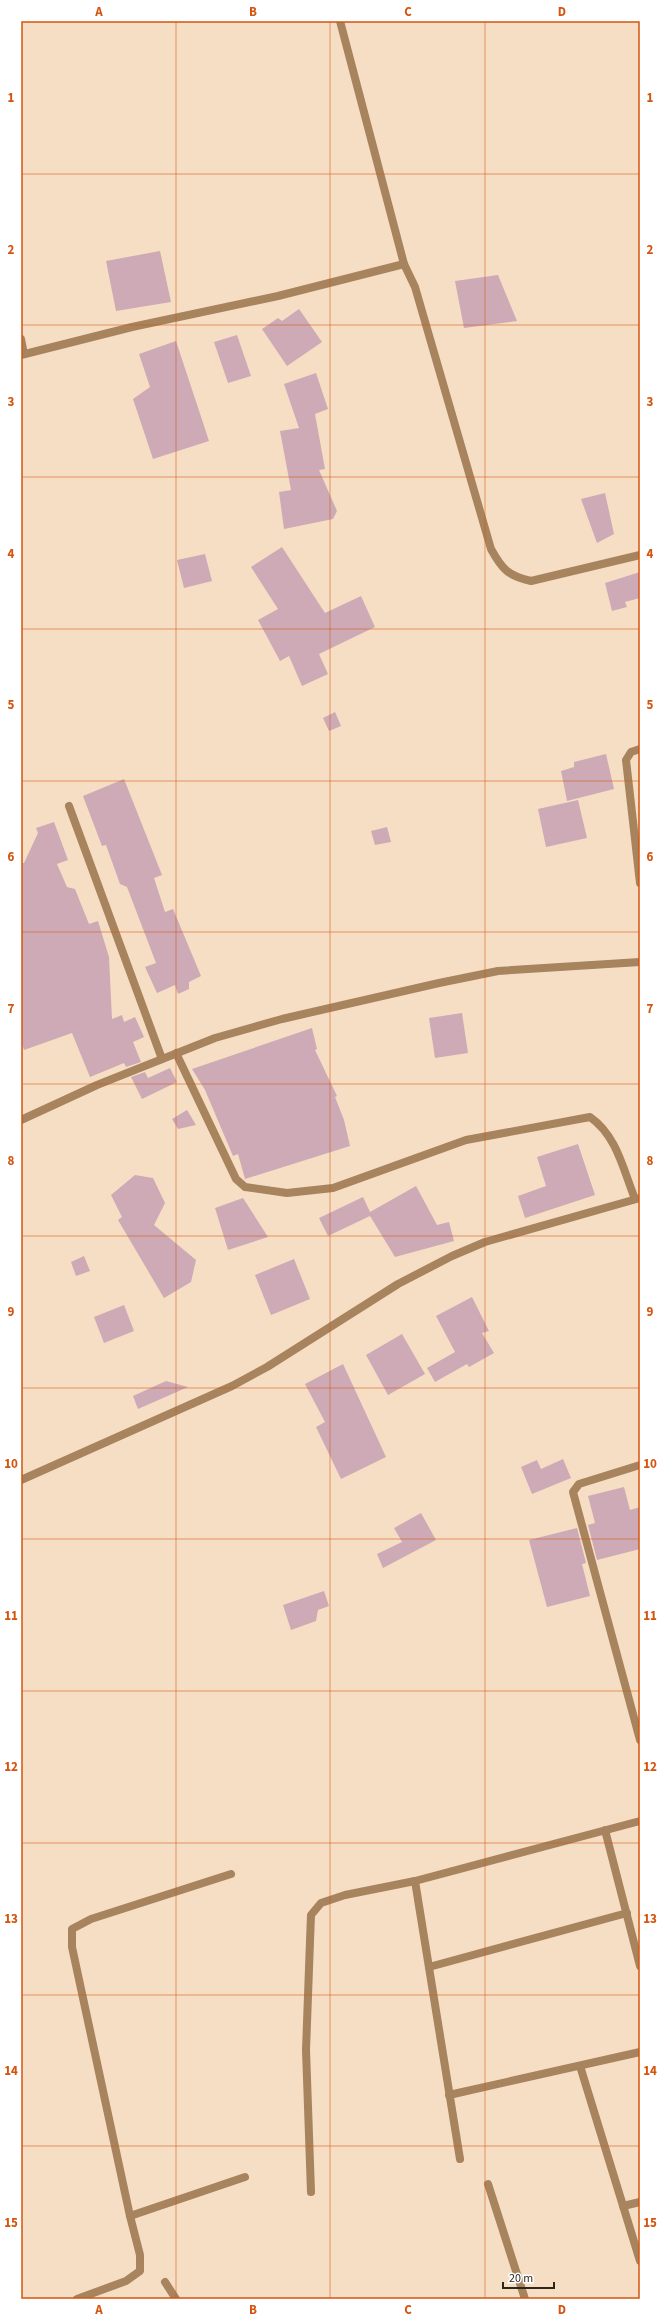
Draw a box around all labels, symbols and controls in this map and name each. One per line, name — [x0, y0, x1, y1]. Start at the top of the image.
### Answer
text: A — [94, 3, 103, 21]
text: B — [249, 3, 257, 21]
text: C — [404, 3, 412, 21]
text: D — [558, 3, 566, 21]
text: 1 — [8, 89, 15, 107]
text: 1 — [647, 89, 654, 107]
text: 2 — [8, 241, 15, 259]
text: 2 — [647, 241, 654, 259]
text: 3 — [8, 393, 15, 411]
text: 3 — [647, 393, 654, 411]
text: 4 — [8, 545, 15, 563]
text: 4 — [647, 545, 654, 563]
text: 5 — [8, 696, 15, 714]
text: 5 — [647, 696, 654, 714]
text: 6 — [8, 848, 15, 866]
text: 6 — [647, 848, 654, 866]
text: 7 — [8, 1000, 15, 1018]
text: 7 — [647, 1000, 654, 1018]
text: 8 — [8, 1152, 15, 1170]
text: 8 — [647, 1152, 654, 1170]
text: 9 — [8, 1303, 15, 1321]
text: 9 — [647, 1303, 654, 1321]
text: 10 — [4, 1455, 18, 1473]
text: 10 — [643, 1455, 657, 1473]
text: 11 — [4, 1607, 18, 1625]
text: 11 — [643, 1607, 657, 1625]
text: 12 — [4, 1758, 18, 1776]
text: 12 — [643, 1758, 657, 1776]
text: 13 — [4, 1910, 18, 1928]
text: 13 — [643, 1910, 657, 1928]
text: 14 — [4, 2062, 18, 2080]
text: 14 — [643, 2062, 657, 2080]
text: 15 — [4, 2214, 18, 2232]
text: 15 — [643, 2214, 657, 2232]
scale bar — [503, 2264, 554, 2290]
text: 20 m — [509, 2270, 533, 2287]
text: A — [94, 2301, 103, 2319]
text: B — [249, 2301, 257, 2319]
text: C — [404, 2301, 412, 2319]
text: D — [558, 2301, 566, 2319]

